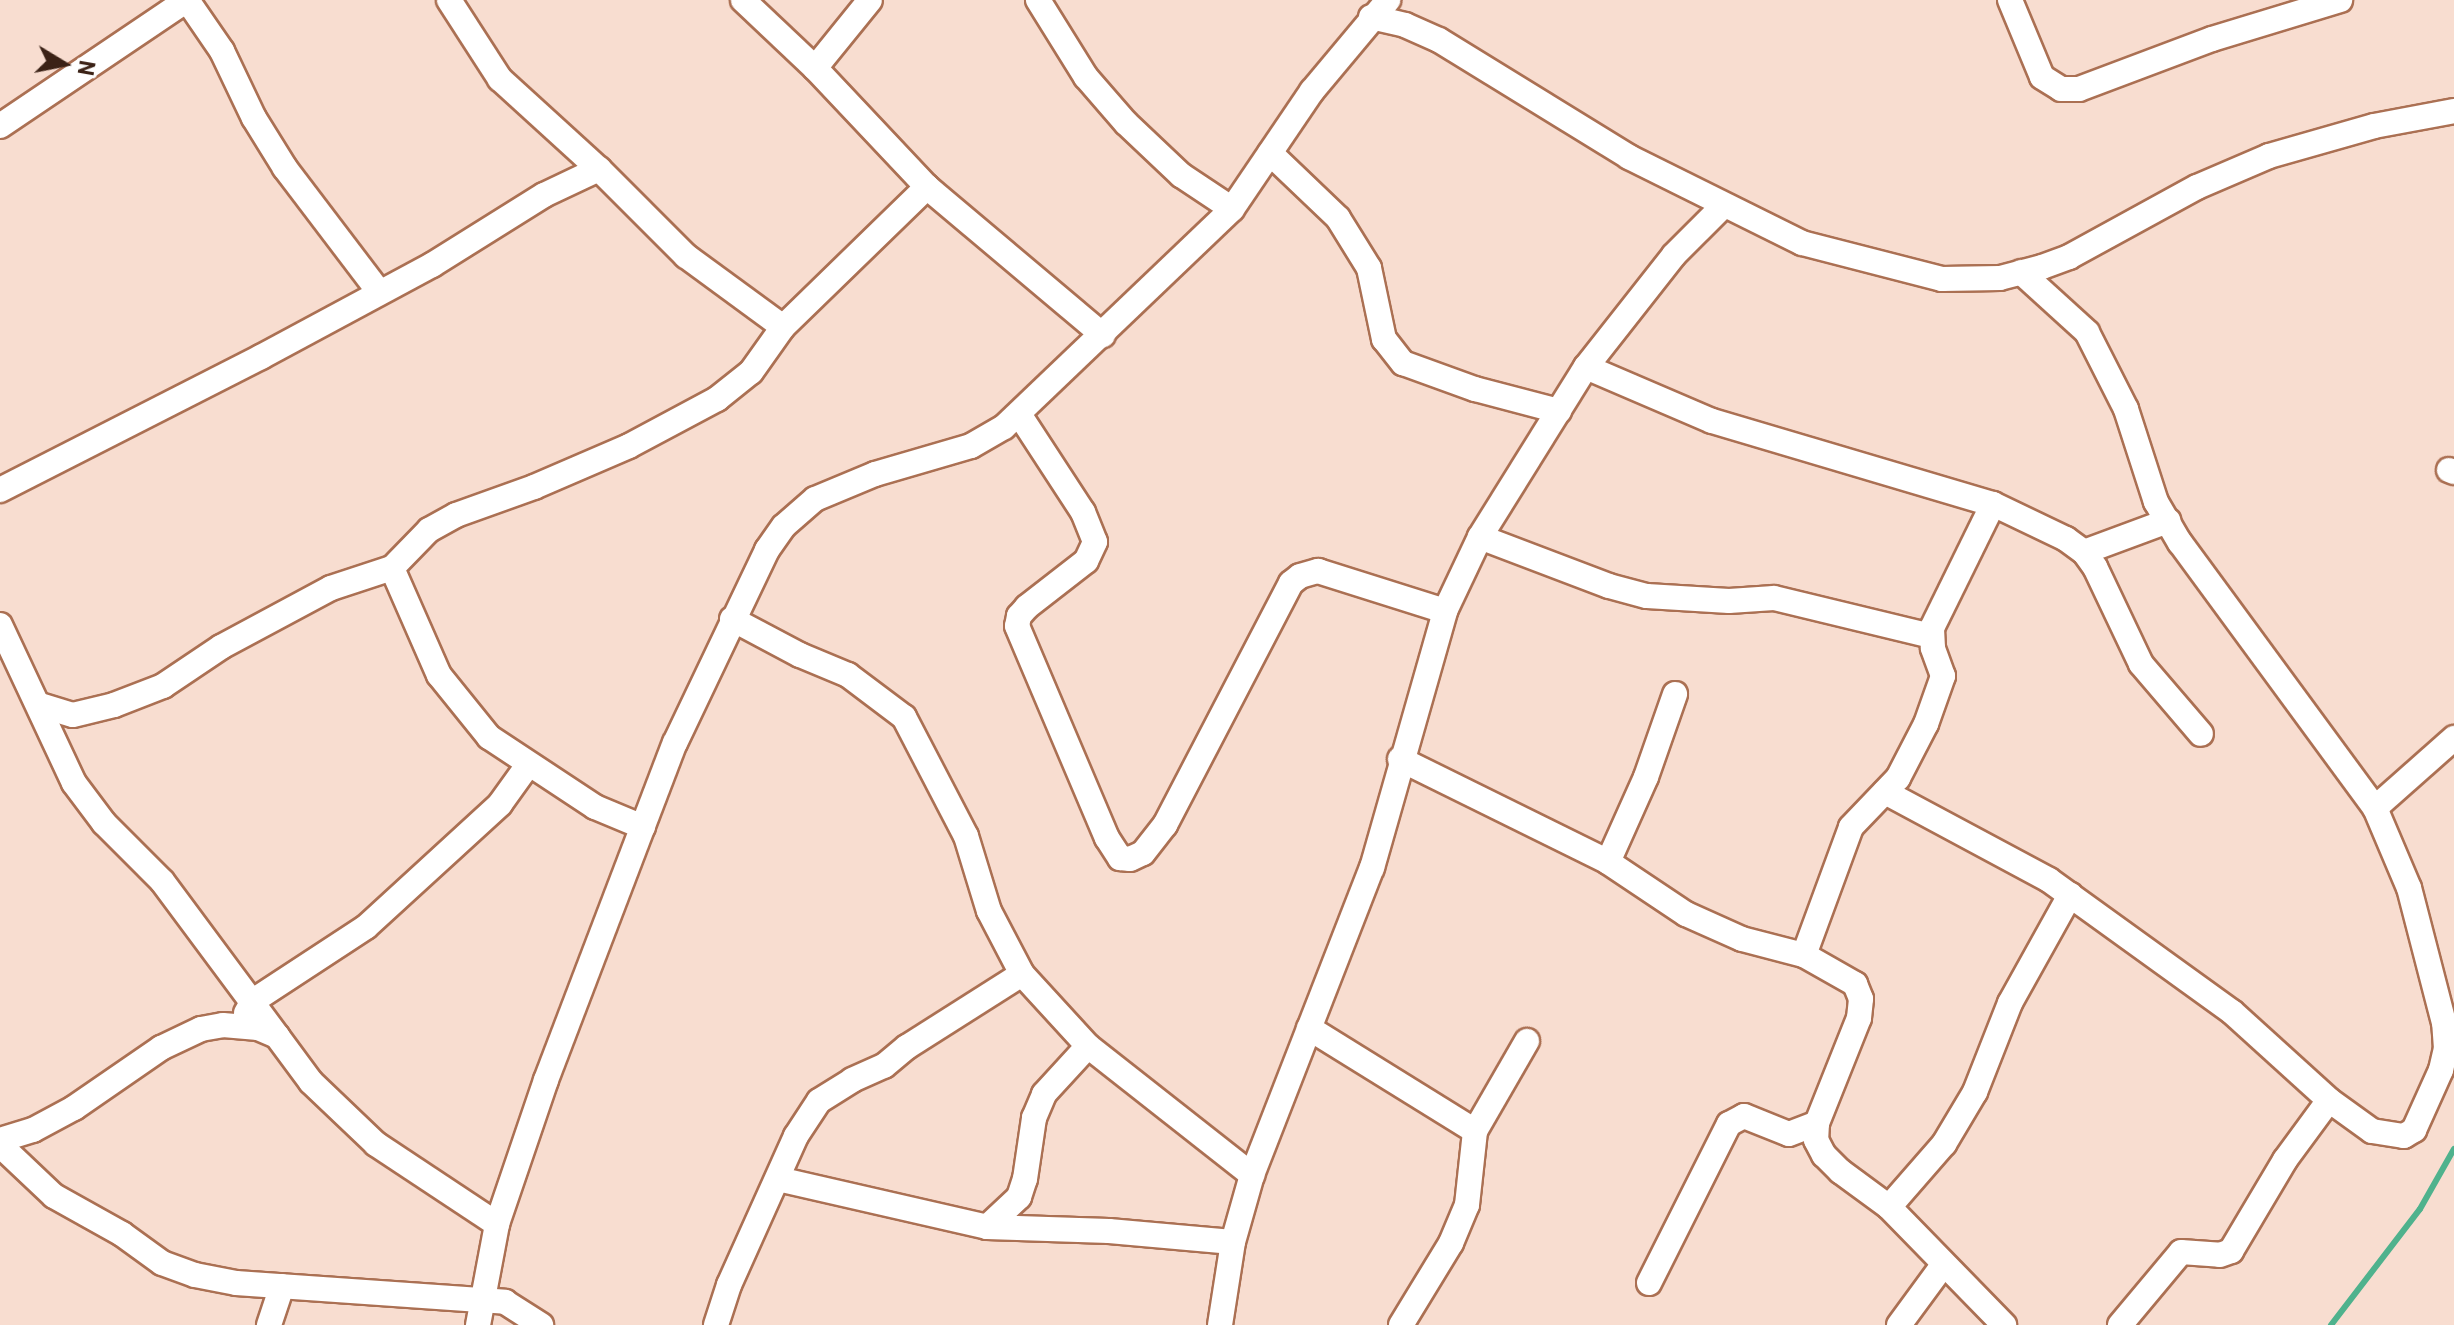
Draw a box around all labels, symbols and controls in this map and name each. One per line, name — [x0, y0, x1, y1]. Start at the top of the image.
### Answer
north arrow — [24, 24, 104, 104]
text: N — [74, 59, 102, 78]

